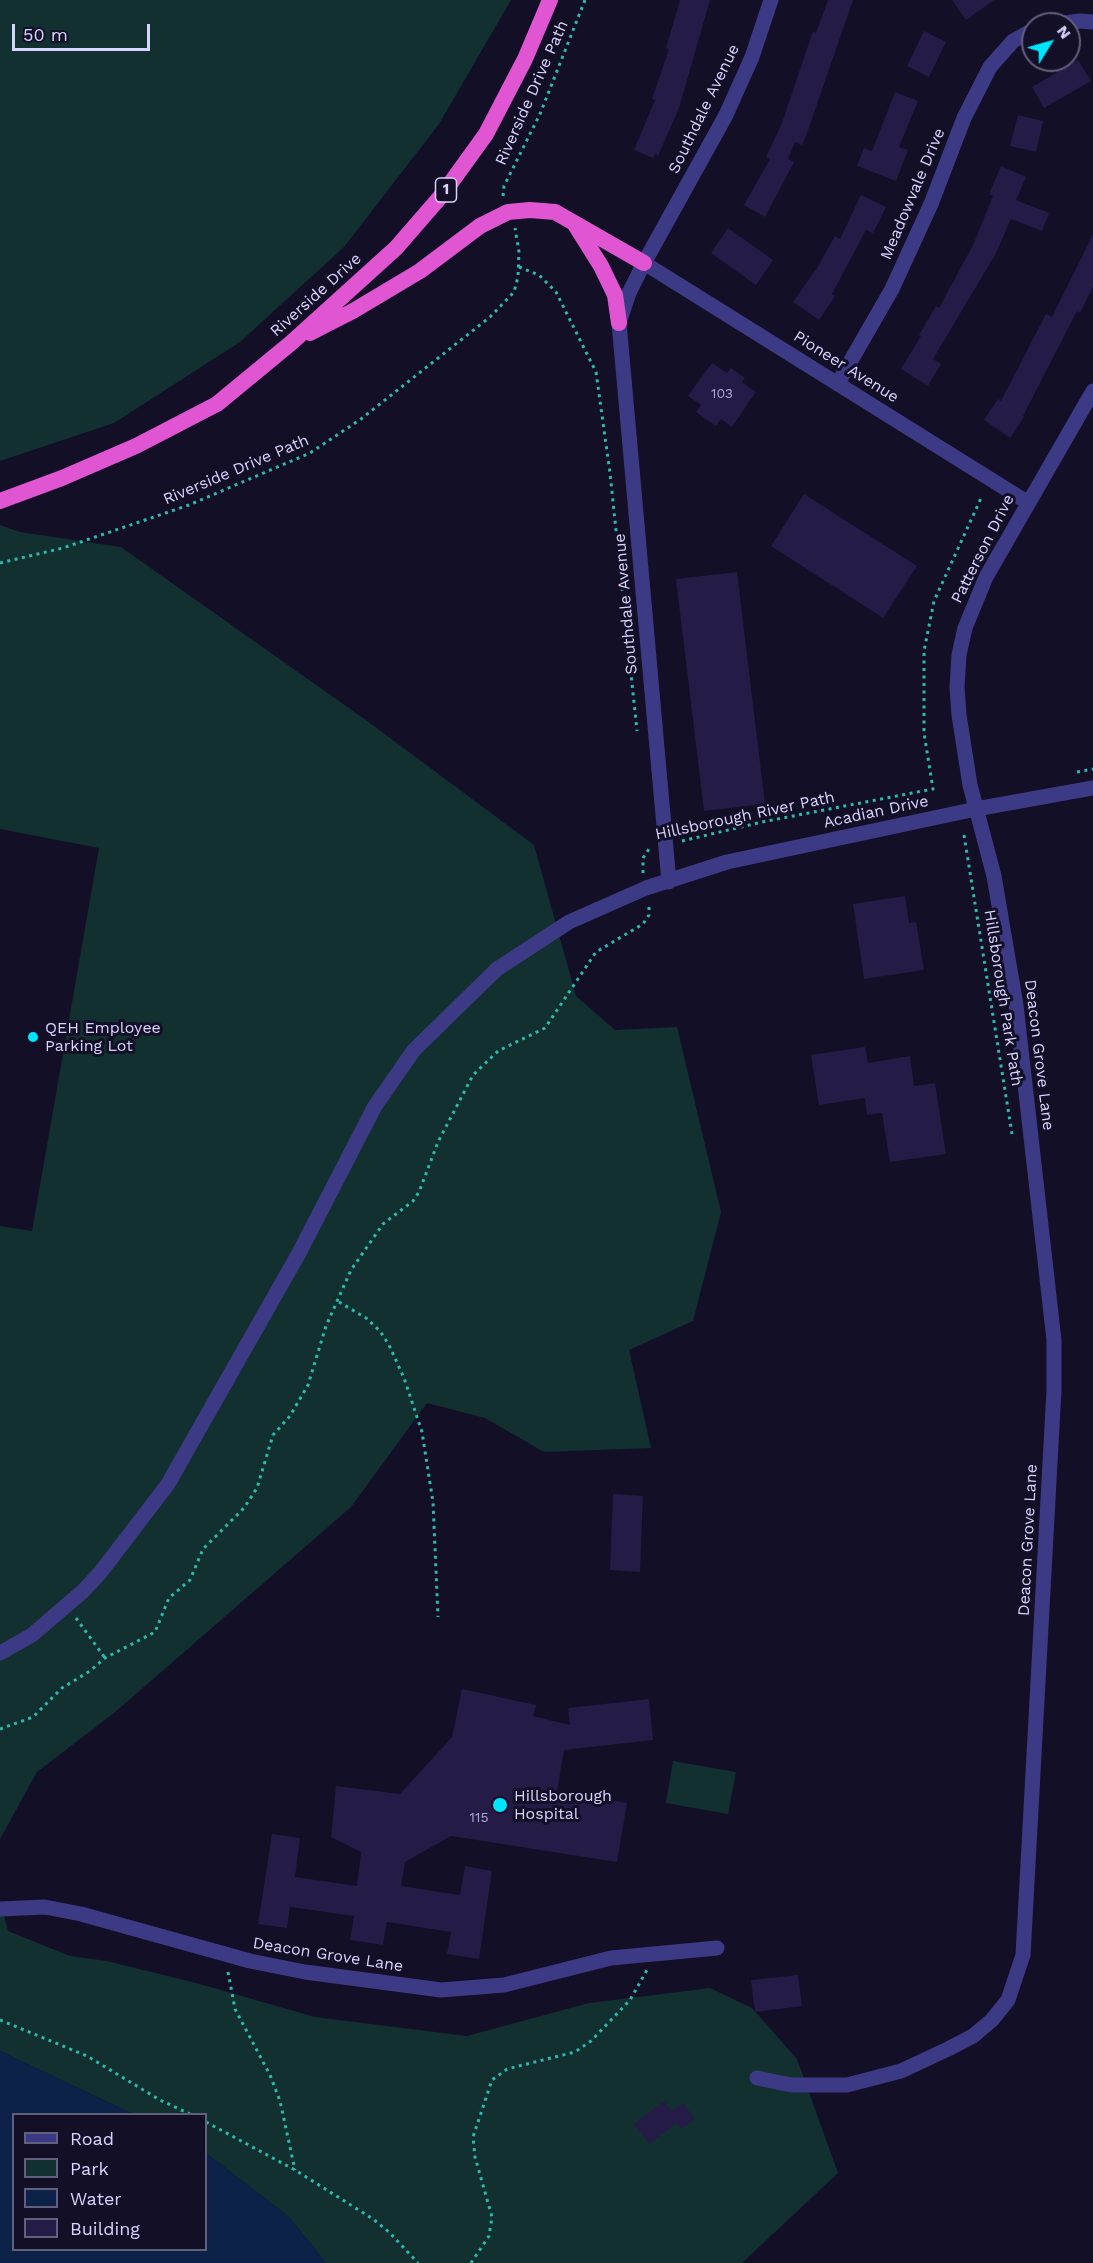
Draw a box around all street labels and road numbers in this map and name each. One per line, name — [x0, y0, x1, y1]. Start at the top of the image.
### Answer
street label: Riverside Drive Path — [491, 18, 573, 168]
street label: Southdale Avenue — [664, 41, 744, 177]
street label: Meadowvale Drive — [877, 125, 949, 263]
road number: 1 — [436, 178, 456, 202]
street label: Riverside Drive — [267, 249, 365, 341]
street label: Pioneer Avenue — [790, 327, 902, 407]
street label: Riverside Drive Path — [160, 431, 312, 509]
street label: Patterson Drive — [947, 491, 1019, 607]
street label: Southdale Avenue — [610, 533, 642, 675]
street label: Hillsborough River Path — [654, 788, 836, 844]
street label: Acadian Drive — [822, 791, 930, 833]
street label: Hillsborough Park Path — [980, 908, 1026, 1088]
street label: Deacon Grove Lane — [1020, 978, 1058, 1132]
street label: Deacon Grove Lane — [1014, 1464, 1042, 1616]
street label: Deacon Grove Lane — [251, 1934, 405, 1976]

